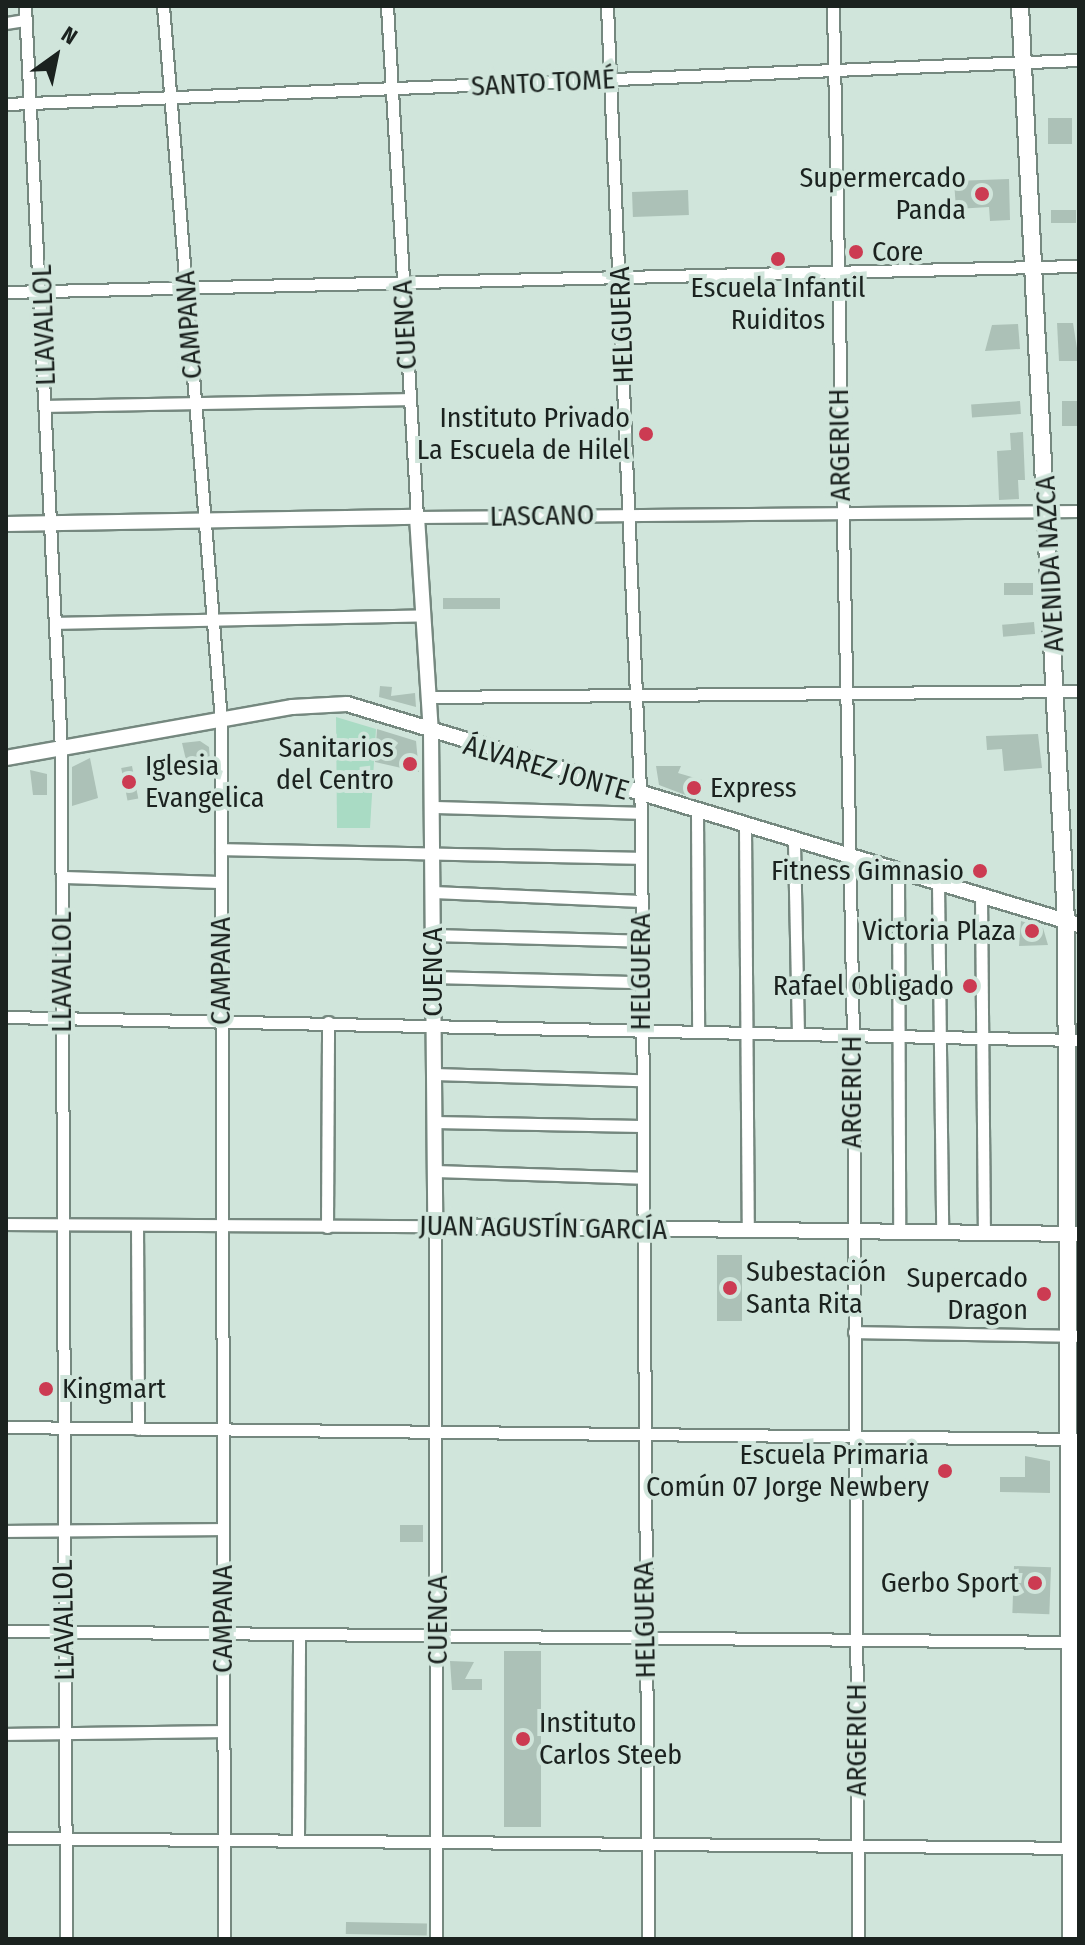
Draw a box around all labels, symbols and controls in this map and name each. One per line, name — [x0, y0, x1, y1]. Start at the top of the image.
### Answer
north arrow — [16, 16, 96, 96]
text: N — [56, 21, 82, 50]
street label: SANTO TOMÉ — [470, 62, 616, 104]
place label: Supermercado Panda — [799, 161, 966, 227]
marker: Supermercado Panda — [973, 185, 991, 203]
place label: Core — [872, 235, 923, 269]
marker: Core — [847, 243, 865, 261]
marker: Escuela Infantil Ruiditos — [769, 250, 787, 268]
street label: LLAVALLOL — [25, 264, 63, 386]
street label: HELGUERA — [603, 266, 641, 384]
street label: CAMPANA — [168, 270, 210, 380]
place label: Escuela Infantil Ruiditos — [691, 271, 865, 337]
street label: CUENCA — [386, 279, 424, 371]
street label: ARGERICH — [822, 388, 858, 502]
place label: Instituto Privado La Escuela de Hilel — [417, 401, 630, 467]
marker: Instituto Privado La Escuela de Hilel — [637, 425, 655, 443]
street label: AVENIDA NAZCA — [1029, 475, 1071, 653]
street label: LASCANO — [489, 498, 595, 534]
street label: ÁLVAREZ JONTE — [460, 728, 632, 808]
place label: Sanitarios del Centro — [276, 731, 394, 797]
place label: Iglesia Evangelica — [145, 749, 265, 815]
marker: Sanitarios del Centro — [401, 755, 419, 773]
place label: Express — [710, 771, 797, 805]
marker: Iglesia Evangelica — [120, 773, 138, 791]
marker: Express — [685, 779, 703, 797]
place label: Fitness Gimnasio — [771, 854, 964, 888]
marker: Fitness Gimnasio — [971, 862, 989, 880]
street label: LLAVALLOL — [45, 911, 79, 1033]
street label: HELGUERA — [624, 914, 658, 1030]
place label: Victoria Plaza — [862, 914, 1016, 948]
street label: CAMPANA — [204, 917, 238, 1025]
marker: Victoria Plaza — [1023, 922, 1041, 940]
street label: CUENCA — [416, 927, 450, 1017]
place label: Rafael Obligado — [773, 969, 954, 1003]
marker: Rafael Obligado — [961, 977, 979, 995]
street label: ARGERICH — [835, 1036, 869, 1148]
street label: JUAN AGUSTÍN GARCÍA — [419, 1209, 667, 1247]
place label: Subestación Santa Rita — [746, 1255, 886, 1321]
place label: Supercado Dragon — [907, 1261, 1028, 1327]
marker: Subestación Santa Rita — [721, 1279, 739, 1297]
marker: Supercado Dragon — [1035, 1285, 1053, 1303]
place label: Kingmart — [62, 1372, 166, 1406]
marker: Kingmart — [37, 1380, 55, 1398]
place label: Escuela Primaria Común 07 Jorge Newbery — [646, 1438, 929, 1504]
marker: Escuela Primaria Común 07 Jorge Newbery — [936, 1462, 954, 1480]
street label: LLAVALLOL — [46, 1559, 82, 1681]
street label: HELGUERA — [627, 1561, 663, 1679]
street label: CAMPANA — [206, 1565, 240, 1673]
place label: Gerbo Sport — [881, 1566, 1019, 1600]
marker: Gerbo Sport — [1026, 1574, 1044, 1592]
street label: CUENCA — [421, 1575, 455, 1665]
street label: ARGERICH — [840, 1684, 874, 1796]
place label: Instituto Carlos Steeb — [539, 1706, 682, 1772]
marker: Instituto Carlos Steeb — [514, 1730, 532, 1748]

